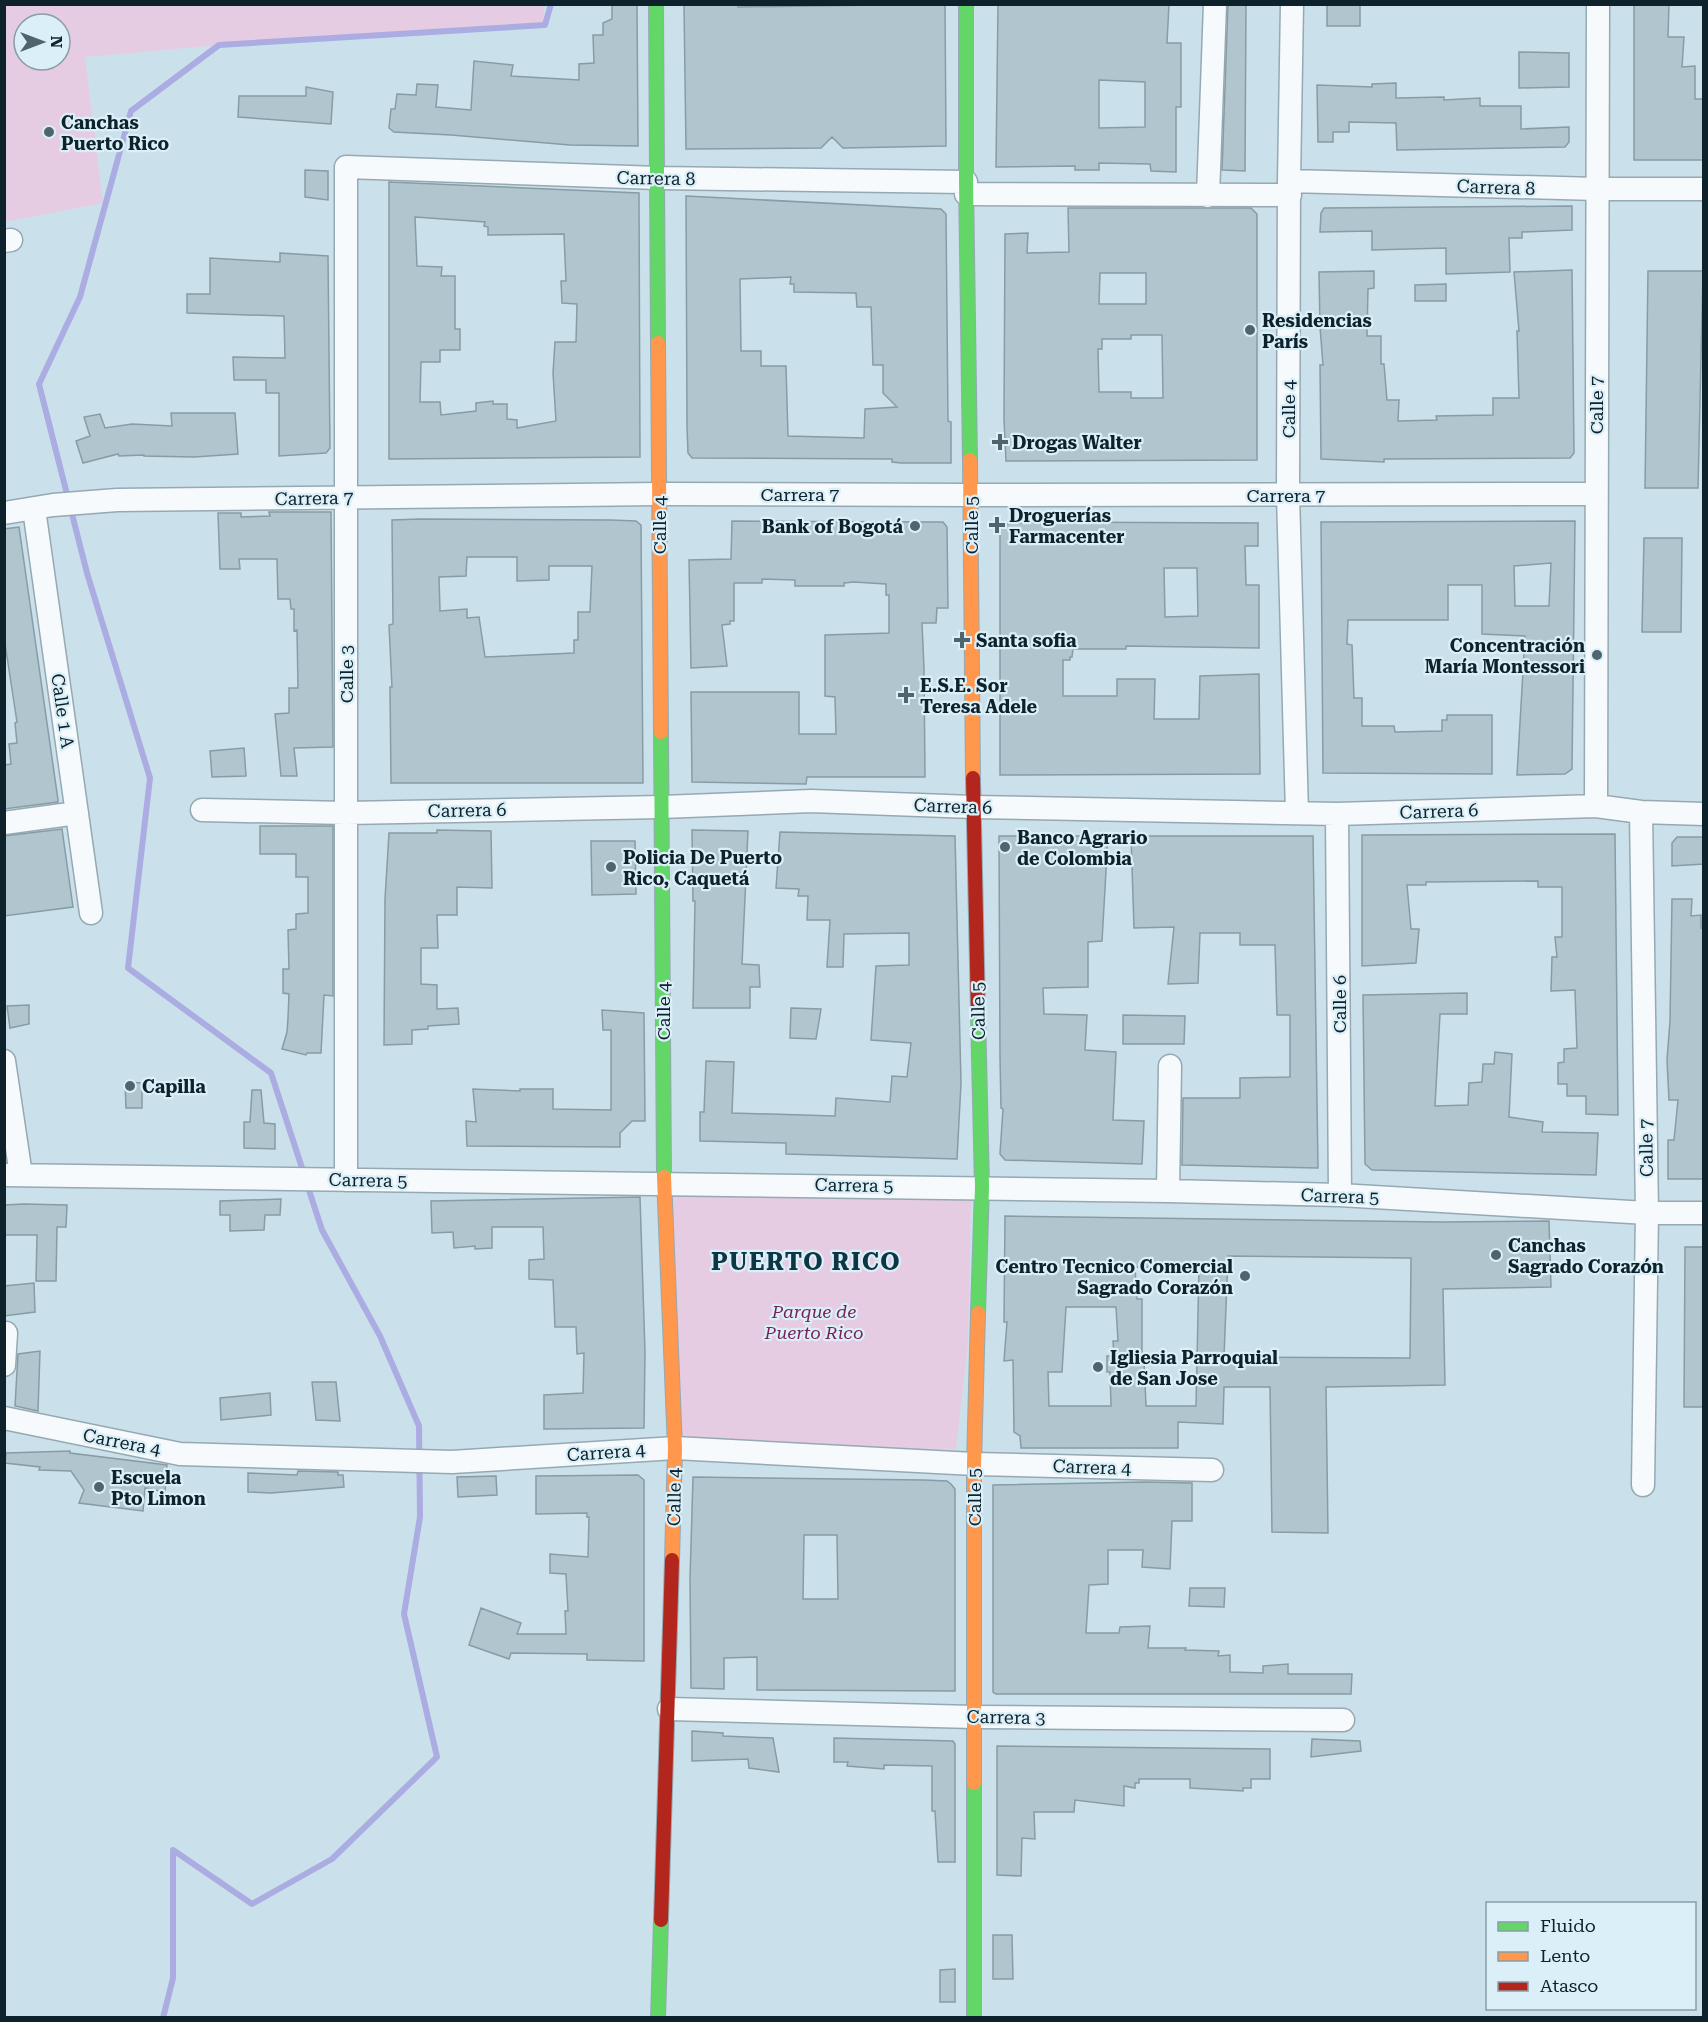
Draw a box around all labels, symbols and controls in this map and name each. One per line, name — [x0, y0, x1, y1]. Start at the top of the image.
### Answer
north arrow — [12, 12, 72, 72]
text: N — [47, 36, 66, 48]
place label: Canchas Puerto Rico — [61, 112, 170, 154]
marker: Canchas Puerto Rico — [42, 125, 56, 139]
street label: Carrera 8 — [616, 167, 696, 189]
street label: Carrera 8 — [1456, 175, 1536, 199]
place label: Residencias París — [1262, 310, 1372, 352]
marker: Residencias París — [1243, 323, 1257, 337]
street label: Calle 7 — [1586, 376, 1607, 434]
street label: Calle 4 — [1278, 380, 1299, 438]
place label: Drogas Walter — [1012, 432, 1142, 453]
marker: Drogas Walter — [993, 435, 1007, 449]
street label: Carrera 7 — [761, 484, 839, 505]
street label: Carrera 7 — [1247, 485, 1325, 506]
street label: Carrera 7 — [274, 487, 354, 509]
street label: Calle 4 — [649, 496, 670, 554]
street label: Calle 5 — [961, 496, 982, 554]
place label: Droguerías Farmacenter — [1009, 505, 1125, 547]
place label: Bank of Bogotá — [762, 516, 903, 537]
marker: Droguerías Farmacenter — [990, 518, 1004, 532]
marker: Bank of Bogotá — [908, 519, 922, 533]
place label: Santa sofia — [976, 630, 1077, 651]
marker: Santa sofia — [953, 631, 971, 649]
place label: Concentración María Montessori — [1425, 635, 1585, 677]
street label: Calle 3 — [336, 645, 357, 703]
marker: Concentración María Montessori — [1590, 648, 1604, 662]
street label: Calle 1 A — [47, 672, 79, 750]
place label: E.S.E. Sor Teresa Adele — [920, 675, 1038, 717]
marker: E.S.E. Sor Teresa Adele — [897, 686, 915, 704]
street label: Carrera 6 — [913, 794, 993, 818]
street label: Carrera 6 — [427, 799, 507, 821]
street label: Carrera 6 — [1399, 799, 1479, 823]
place label: Banco Agrario de Colombia — [1017, 827, 1148, 869]
marker: Banco Agrario de Colombia — [998, 840, 1012, 854]
place label: Policia De Puerto Rico, Caquetá — [623, 847, 782, 889]
marker: Policia De Puerto Rico, Caquetá — [604, 860, 618, 874]
street label: Calle 6 — [1329, 975, 1350, 1033]
street label: Calle 4 — [653, 982, 674, 1040]
street label: Calle 5 — [967, 982, 989, 1040]
place label: Capilla — [142, 1076, 206, 1097]
marker: Capilla — [123, 1079, 137, 1093]
street label: Calle 7 — [1635, 1119, 1657, 1177]
street label: Carrera 5 — [328, 1169, 408, 1191]
street label: Carrera 5 — [814, 1174, 894, 1196]
street label: Carrera 5 — [1300, 1184, 1380, 1208]
place label: Canchas Sagrado Corazón — [1508, 1235, 1664, 1277]
district label: PUERTO RICO — [711, 1248, 901, 1276]
marker: Canchas Sagrado Corazón — [1489, 1248, 1503, 1262]
place label: Centro Tecnico Comercial Sagrado Corazón — [995, 1256, 1233, 1298]
marker: Centro Tecnico Comercial Sagrado Corazón — [1238, 1269, 1252, 1283]
park label: Parque de Puerto Rico — [764, 1301, 863, 1343]
place label: Igliesia Parroquial de San Jose — [1110, 1347, 1278, 1389]
marker: Igliesia Parroquial de San Jose — [1091, 1360, 1105, 1374]
street label: Carrera 4 — [81, 1424, 163, 1460]
street label: Carrera 4 — [566, 1439, 646, 1465]
street label: Carrera 4 — [1052, 1455, 1132, 1479]
place label: Escuela Pto Limon — [111, 1467, 206, 1509]
street label: Calle 4 — [663, 1468, 685, 1526]
street label: Calle 5 — [964, 1468, 985, 1526]
marker: Escuela Pto Limon — [92, 1480, 106, 1494]
street label: Carrera 3 — [966, 1706, 1046, 1728]
legend — [1486, 1902, 1696, 2010]
text: Fluido — [1540, 1915, 1596, 1936]
text: Lento — [1540, 1945, 1590, 1966]
text: Atasco — [1540, 1975, 1598, 1996]

